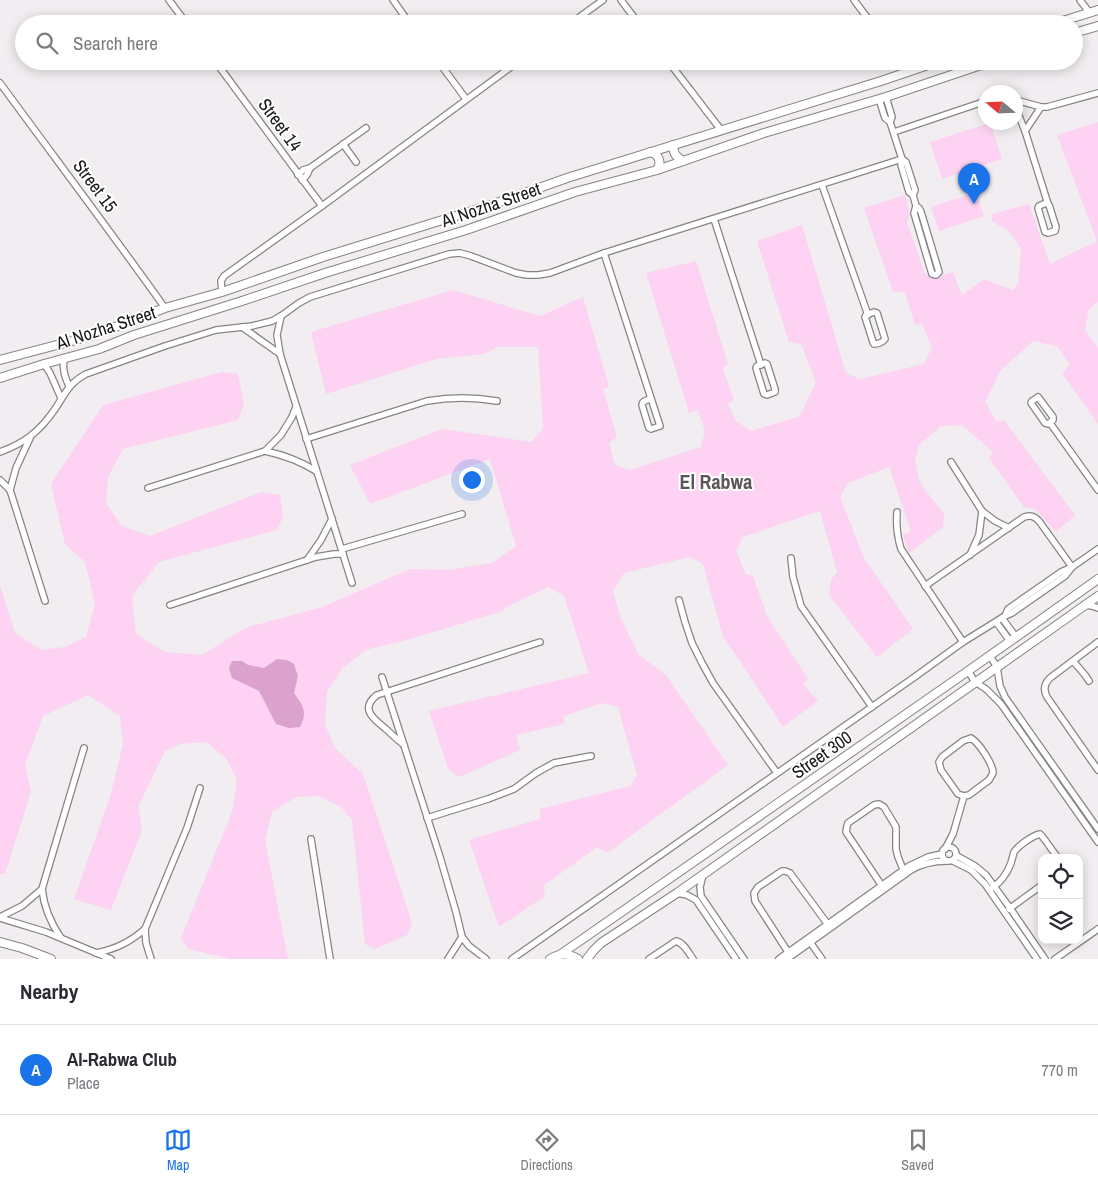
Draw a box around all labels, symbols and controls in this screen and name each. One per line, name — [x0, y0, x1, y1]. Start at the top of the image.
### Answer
search box — [15, 15, 1083, 70]
icon: search — [33, 29, 61, 57]
text: Search here — [73, 30, 158, 56]
north arrow — [978, 85, 1023, 130]
street label: Street 14 — [253, 93, 308, 156]
street label: Street 15 — [67, 154, 123, 217]
pin: A — [958, 163, 990, 204]
street label: Al Nozha Street — [437, 176, 544, 233]
street label: Al Nozha Street — [52, 300, 159, 356]
your location — [459, 467, 485, 493]
district label: El Rabwa — [680, 468, 752, 495]
street label: Street 300 — [787, 725, 857, 784]
map controls — [1038, 854, 1083, 944]
button: locate — [1038, 854, 1083, 899]
button: layers — [1038, 899, 1083, 944]
text: Nearby — [20, 977, 78, 1006]
text: Al-Rabwa Club — [67, 1046, 177, 1072]
text: A — [31, 1059, 41, 1081]
text: 770 m — [1042, 1059, 1078, 1081]
text: Place — [67, 1072, 100, 1094]
tab: Map — [164, 1126, 192, 1174]
tab: Directions — [521, 1126, 573, 1174]
tab: Saved — [901, 1126, 934, 1174]

